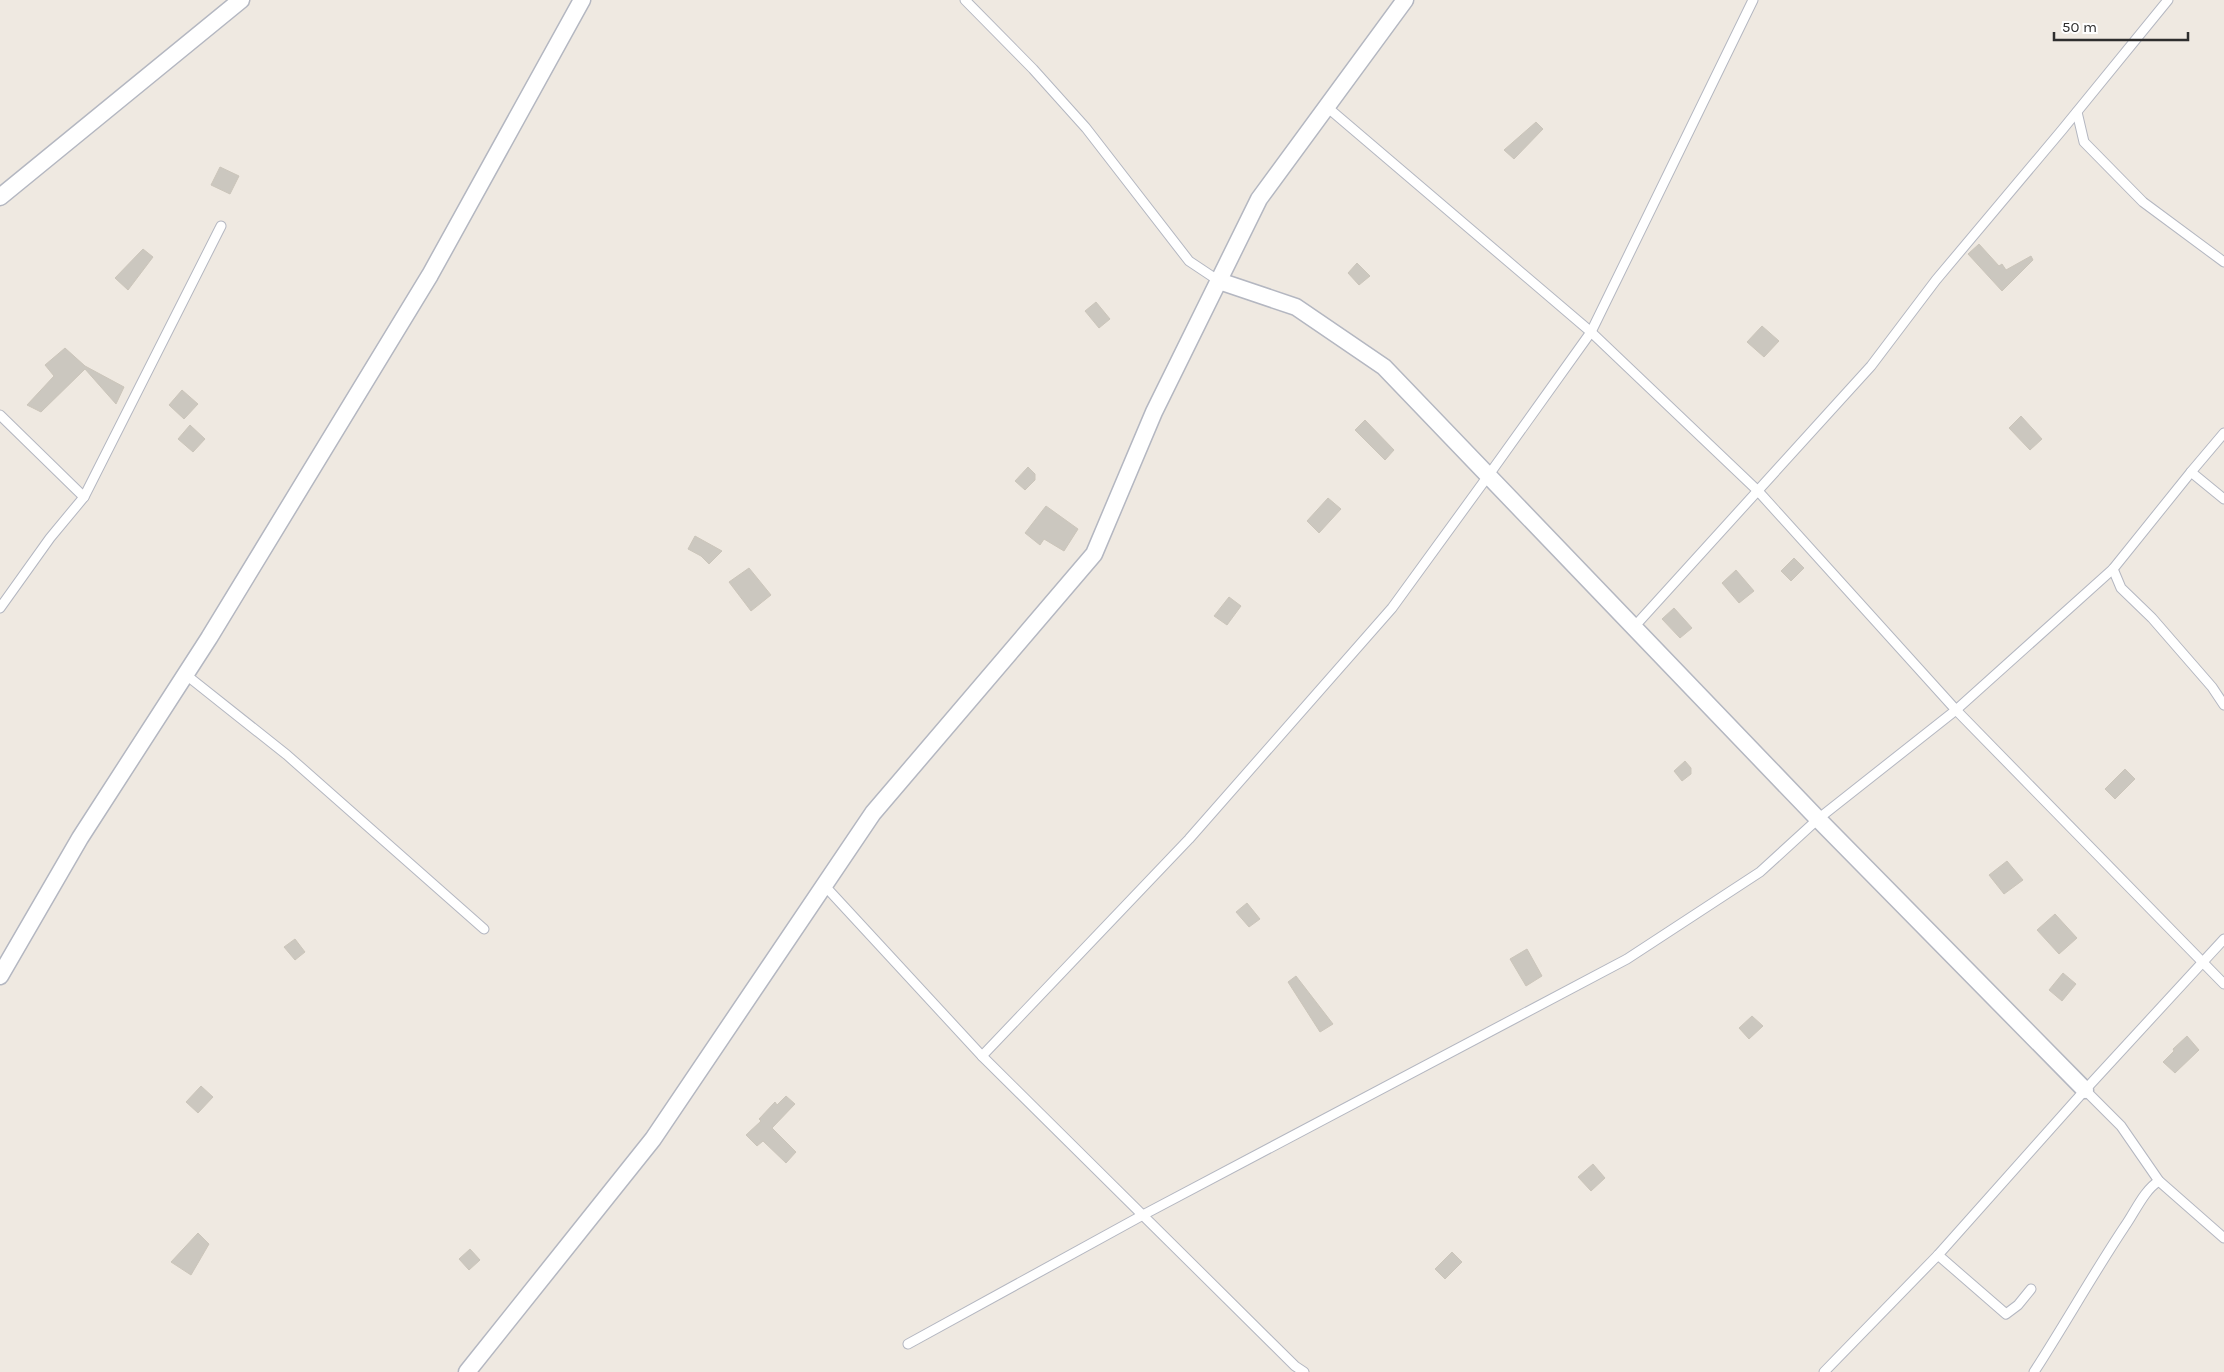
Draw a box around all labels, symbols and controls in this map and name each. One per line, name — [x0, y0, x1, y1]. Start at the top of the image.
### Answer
scale bar — [2054, 10, 2188, 42]
text: 50 m — [2062, 18, 2097, 36]

